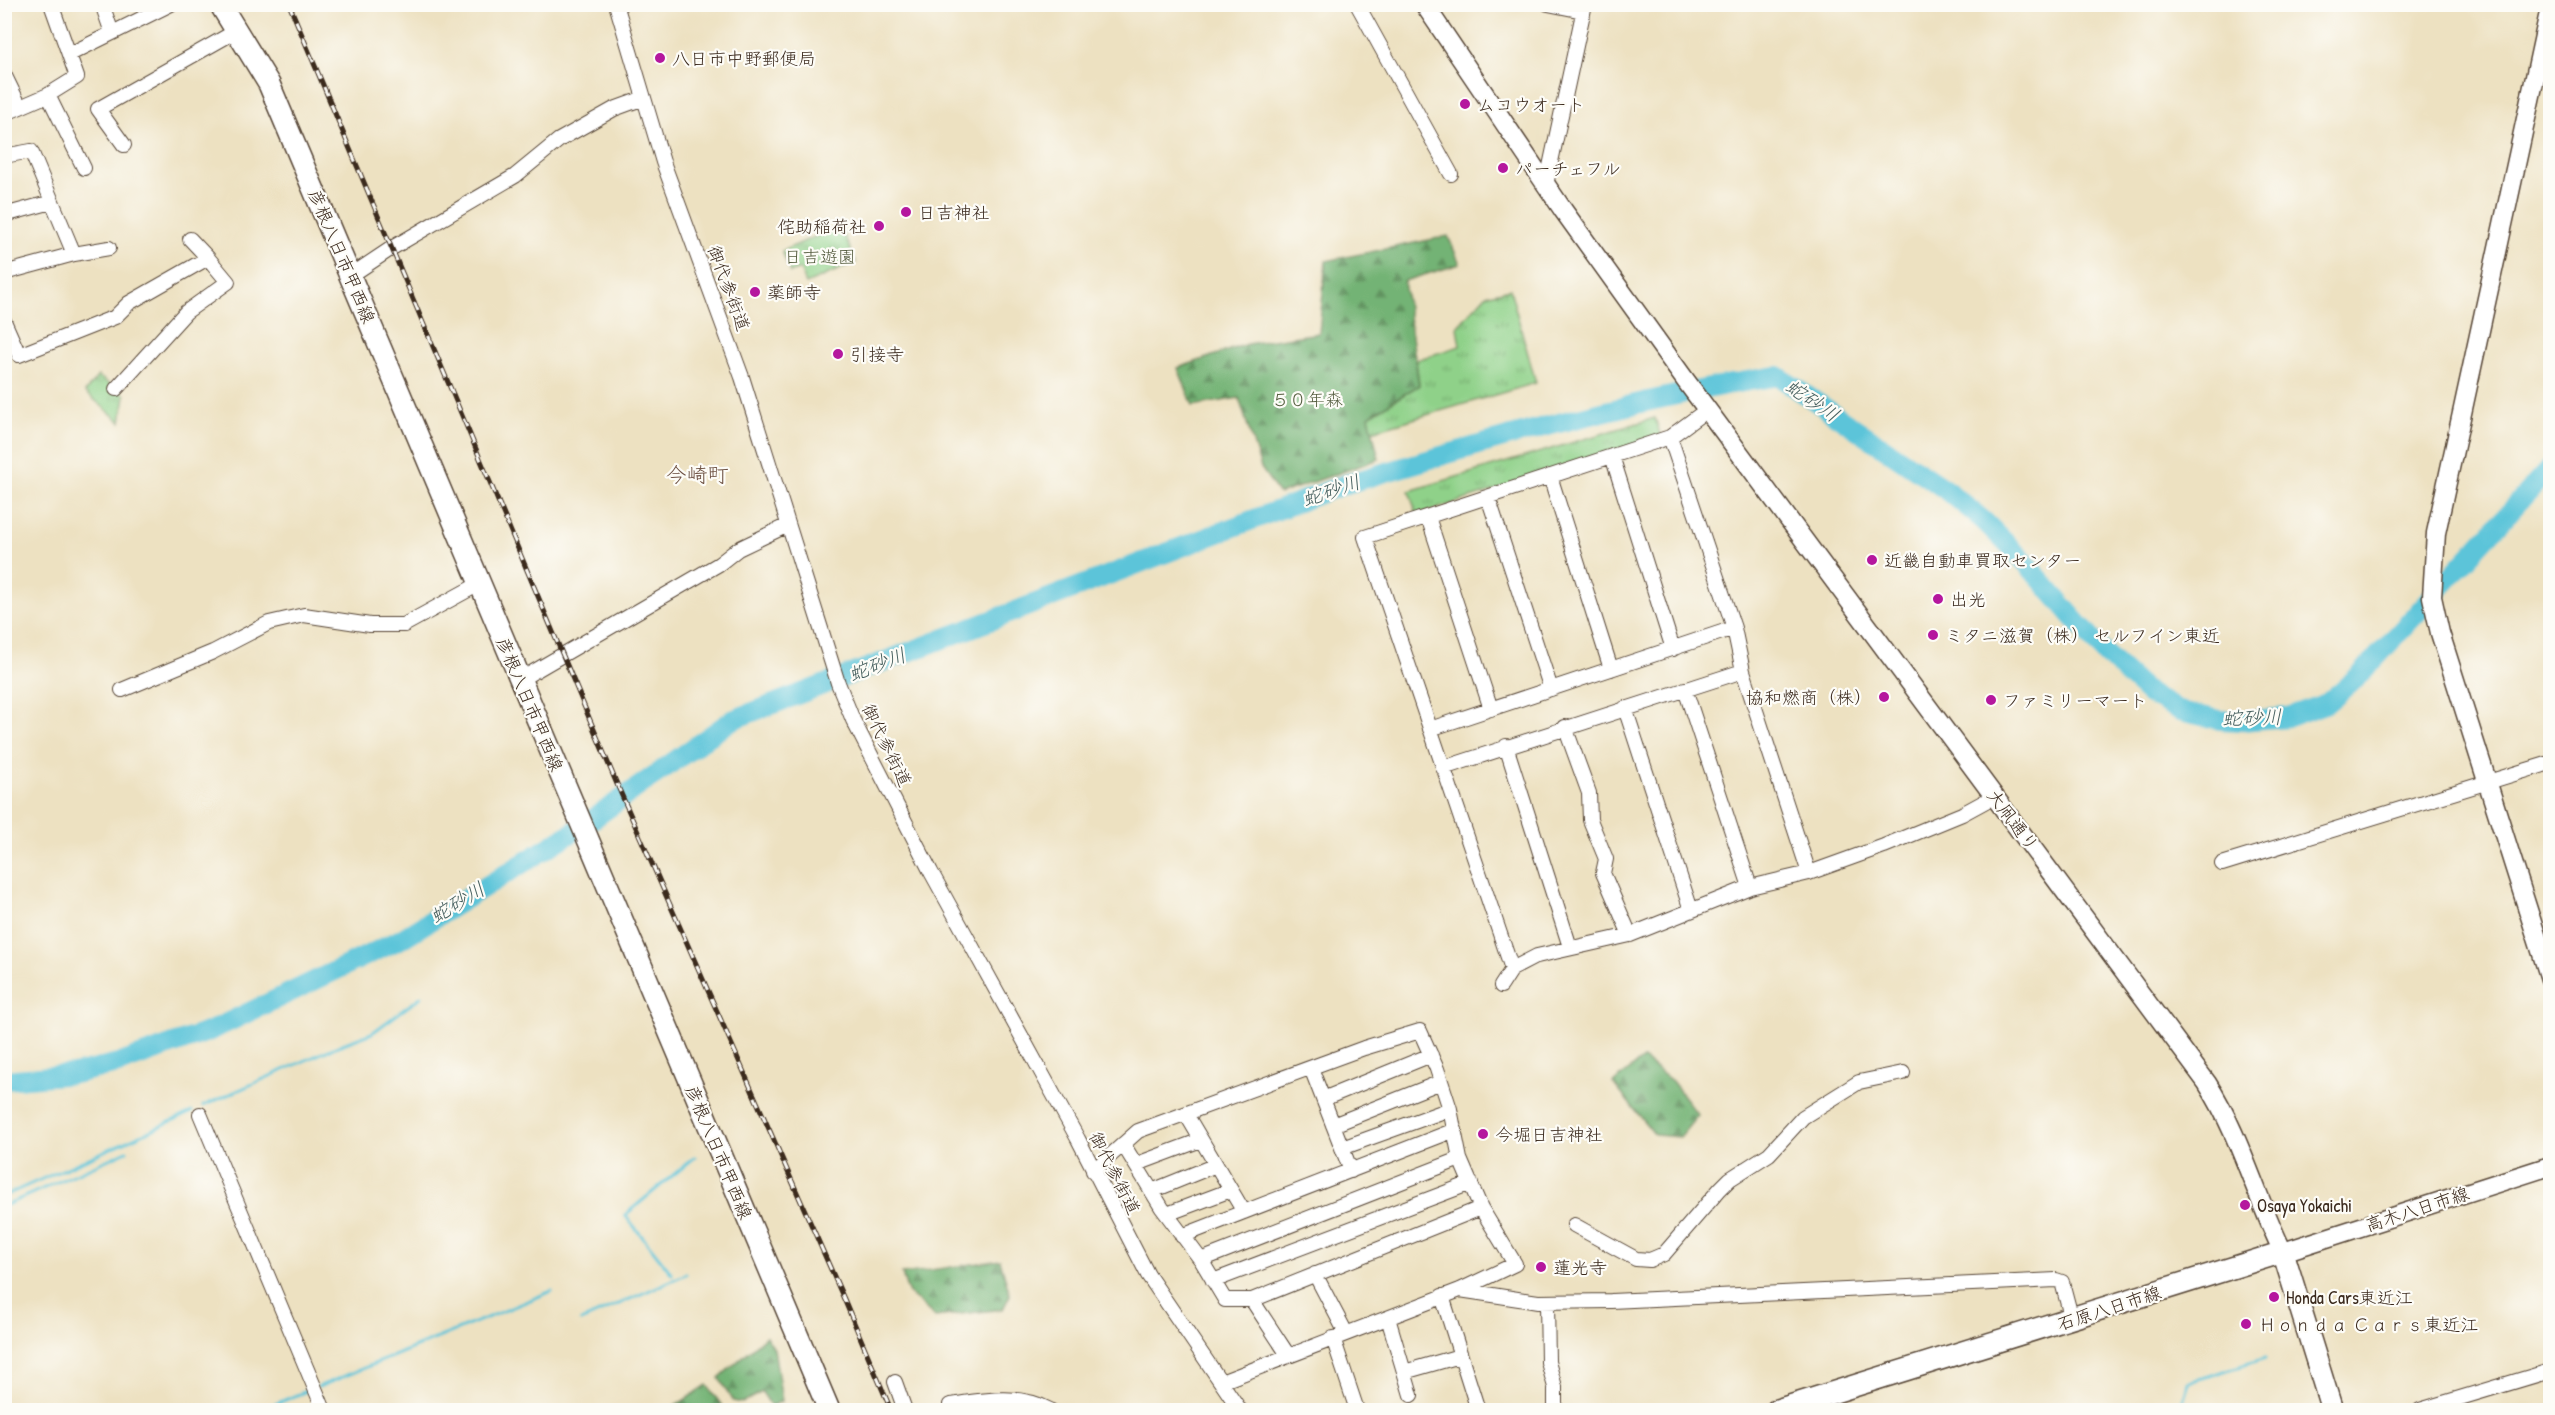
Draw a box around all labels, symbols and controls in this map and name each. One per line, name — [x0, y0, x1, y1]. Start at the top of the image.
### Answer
place label: 八日市中野郵便局 — [672, 46, 816, 71]
marker: 八日市中野郵便局 — [653, 51, 667, 65]
place label: ムコウオート — [1477, 92, 1585, 117]
marker: ムコウオート — [1458, 97, 1472, 111]
place label: パーチェフル — [1515, 156, 1620, 181]
marker: パーチェフル — [1496, 161, 1510, 175]
street label: 彦根八日市甲西線 — [302, 185, 382, 327]
place label: 日吉神社 — [918, 200, 990, 225]
marker: 日吉神社 — [899, 205, 913, 219]
place label: 侘助稲荷社 — [777, 214, 867, 239]
marker: 侘助稲荷社 — [872, 219, 886, 233]
street label: 御代参街道 — [702, 241, 756, 335]
park label: 日吉遊園 — [784, 244, 856, 269]
place label: 薬師寺 — [767, 280, 821, 305]
marker: 薬師寺 — [748, 285, 762, 299]
place label: 引接寺 — [850, 342, 904, 367]
marker: 引接寺 — [831, 347, 845, 361]
water label: 蛇砂川 — [1781, 372, 1845, 428]
park label: ５０年森 — [1271, 387, 1343, 412]
district label: 今崎町 — [666, 460, 729, 489]
water label: 蛇砂川 — [1298, 467, 1364, 513]
place label: 近畿自動車買取センター — [1884, 548, 2081, 573]
marker: 近畿自動車買取センター — [1865, 553, 1879, 567]
place label: 出光 — [1950, 587, 1986, 612]
marker: 出光 — [1931, 592, 1945, 606]
place label: ミタニ滋賀（株） セルフイン東近 — [1945, 623, 2220, 648]
marker: ミタニ滋賀（株） セルフイン東近 — [1926, 628, 1940, 642]
street label: 彦根八日市甲西線 — [490, 633, 570, 775]
water label: 蛇砂川 — [844, 641, 910, 687]
place label: 協和燃商（株） — [1746, 685, 1872, 710]
place label: ファミリーマート — [2003, 688, 2147, 713]
marker: 協和燃商（株） — [1877, 690, 1891, 704]
marker: ファミリーマート — [1984, 693, 1998, 707]
street label: 御代参街道 — [856, 699, 918, 791]
water label: 蛇砂川 — [2222, 702, 2282, 732]
street label: 大凧通り — [1981, 784, 2045, 856]
water label: 蛇砂川 — [424, 875, 490, 929]
street label: 彦根八日市甲西線 — [679, 1081, 759, 1223]
place label: 今堀日吉神社 — [1495, 1122, 1603, 1147]
street label: 御代参街道 — [1083, 1127, 1147, 1219]
marker: 今堀日吉神社 — [1476, 1127, 1490, 1141]
street label: 高木八日市線 — [2362, 1180, 2472, 1238]
place label: Osaya Yokaichi — [2257, 1193, 2352, 1218]
marker: Osaya Yokaichi — [2238, 1198, 2252, 1212]
place label: 蓮光寺 — [1553, 1255, 1607, 1280]
marker: 蓮光寺 — [1534, 1260, 1548, 1274]
street label: 石原八日市線 — [2054, 1279, 2164, 1337]
place label: Honda Cars東近江 — [2286, 1285, 2413, 1310]
marker: Honda Cars東近江 — [2267, 1290, 2281, 1304]
place label: Ｈｏｎｄａ Ｃａｒｓ東近江 — [2258, 1312, 2478, 1337]
marker: Ｈｏｎｄａ Ｃａｒｓ東近江 — [2239, 1317, 2253, 1331]

